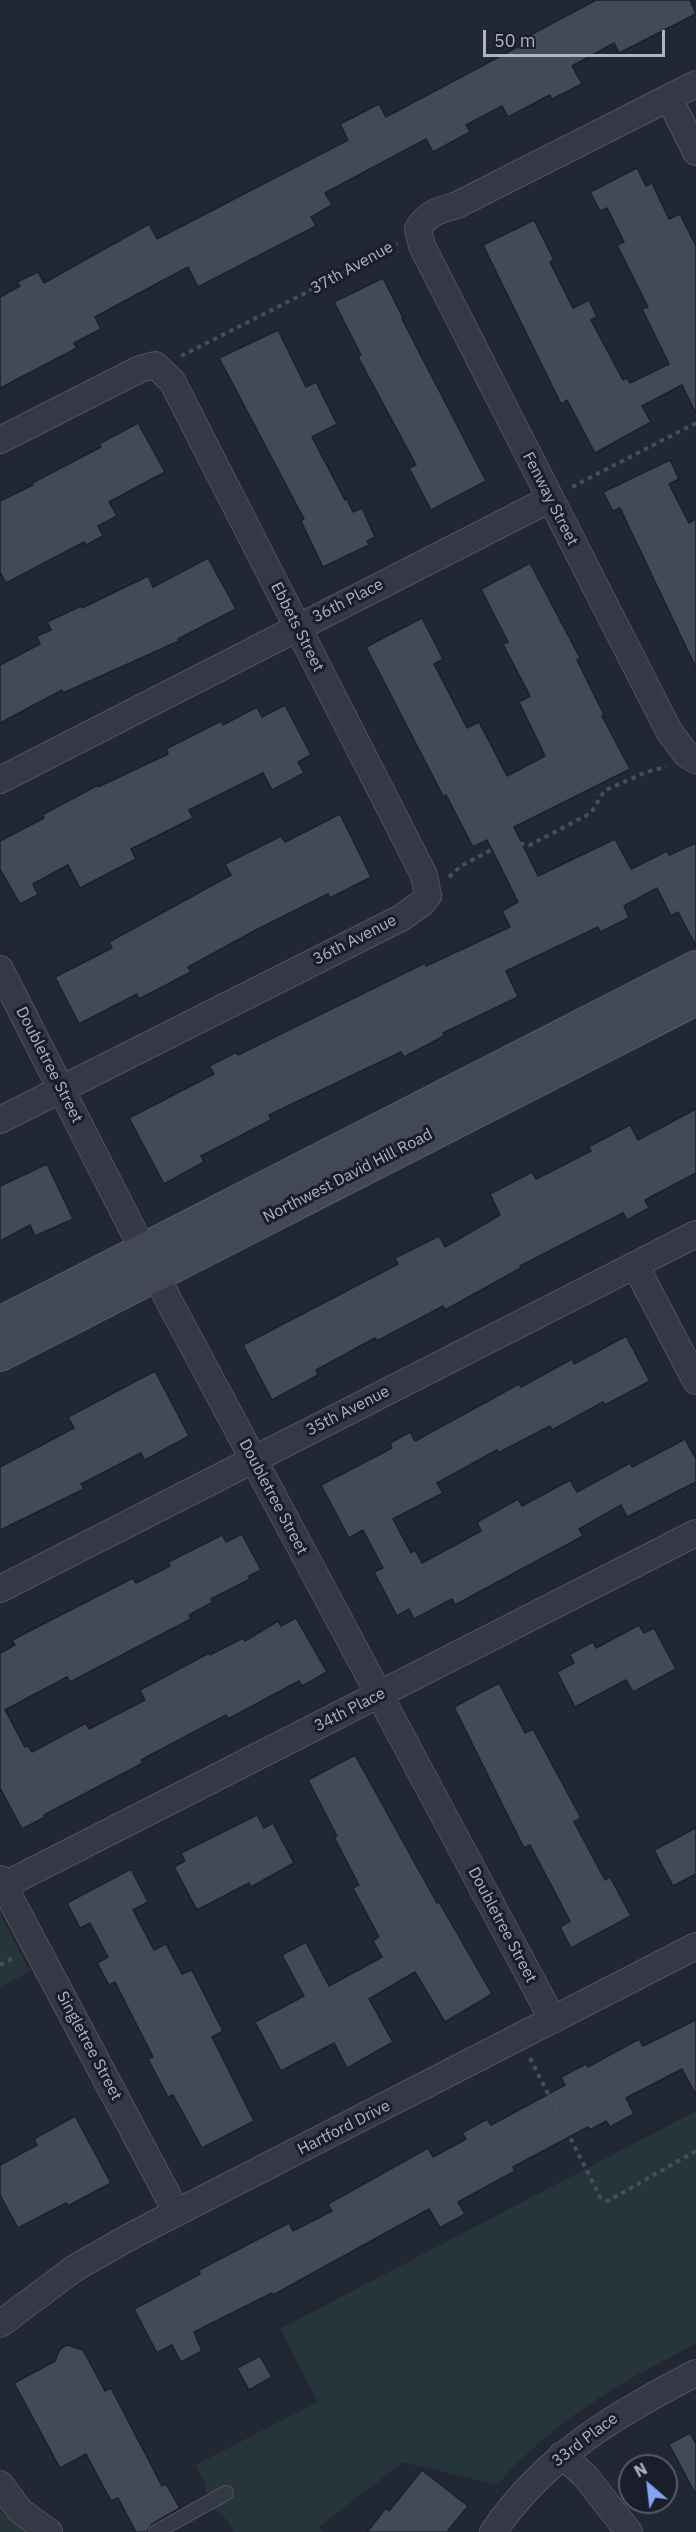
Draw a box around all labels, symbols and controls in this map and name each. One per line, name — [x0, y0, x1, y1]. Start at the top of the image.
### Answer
scale bar — [486, 18, 668, 56]
text: 50 m — [494, 29, 536, 52]
street label: 37th Avenue — [308, 238, 396, 298]
street label: Fenway Street — [518, 449, 582, 549]
street label: 36th Place — [309, 575, 387, 627]
street label: Ebbets Street — [266, 579, 328, 675]
street label: 36th Avenue — [310, 911, 400, 969]
street label: Doubletree Street — [11, 1004, 87, 1126]
street label: Northwest David Hill Road — [260, 1125, 436, 1227]
street label: 35th Avenue — [303, 1382, 393, 1440]
street label: Doubletree Street — [235, 1436, 311, 1558]
street label: 34th Place — [311, 1684, 389, 1736]
street label: Doubletree Street — [464, 1864, 540, 1986]
street label: Singletree Street — [52, 1988, 126, 2104]
street label: Hartford Drive — [295, 2096, 393, 2160]
street label: 33rd Place — [548, 2409, 622, 2471]
north arrow — [618, 2454, 678, 2514]
text: N — [631, 2458, 650, 2481]

